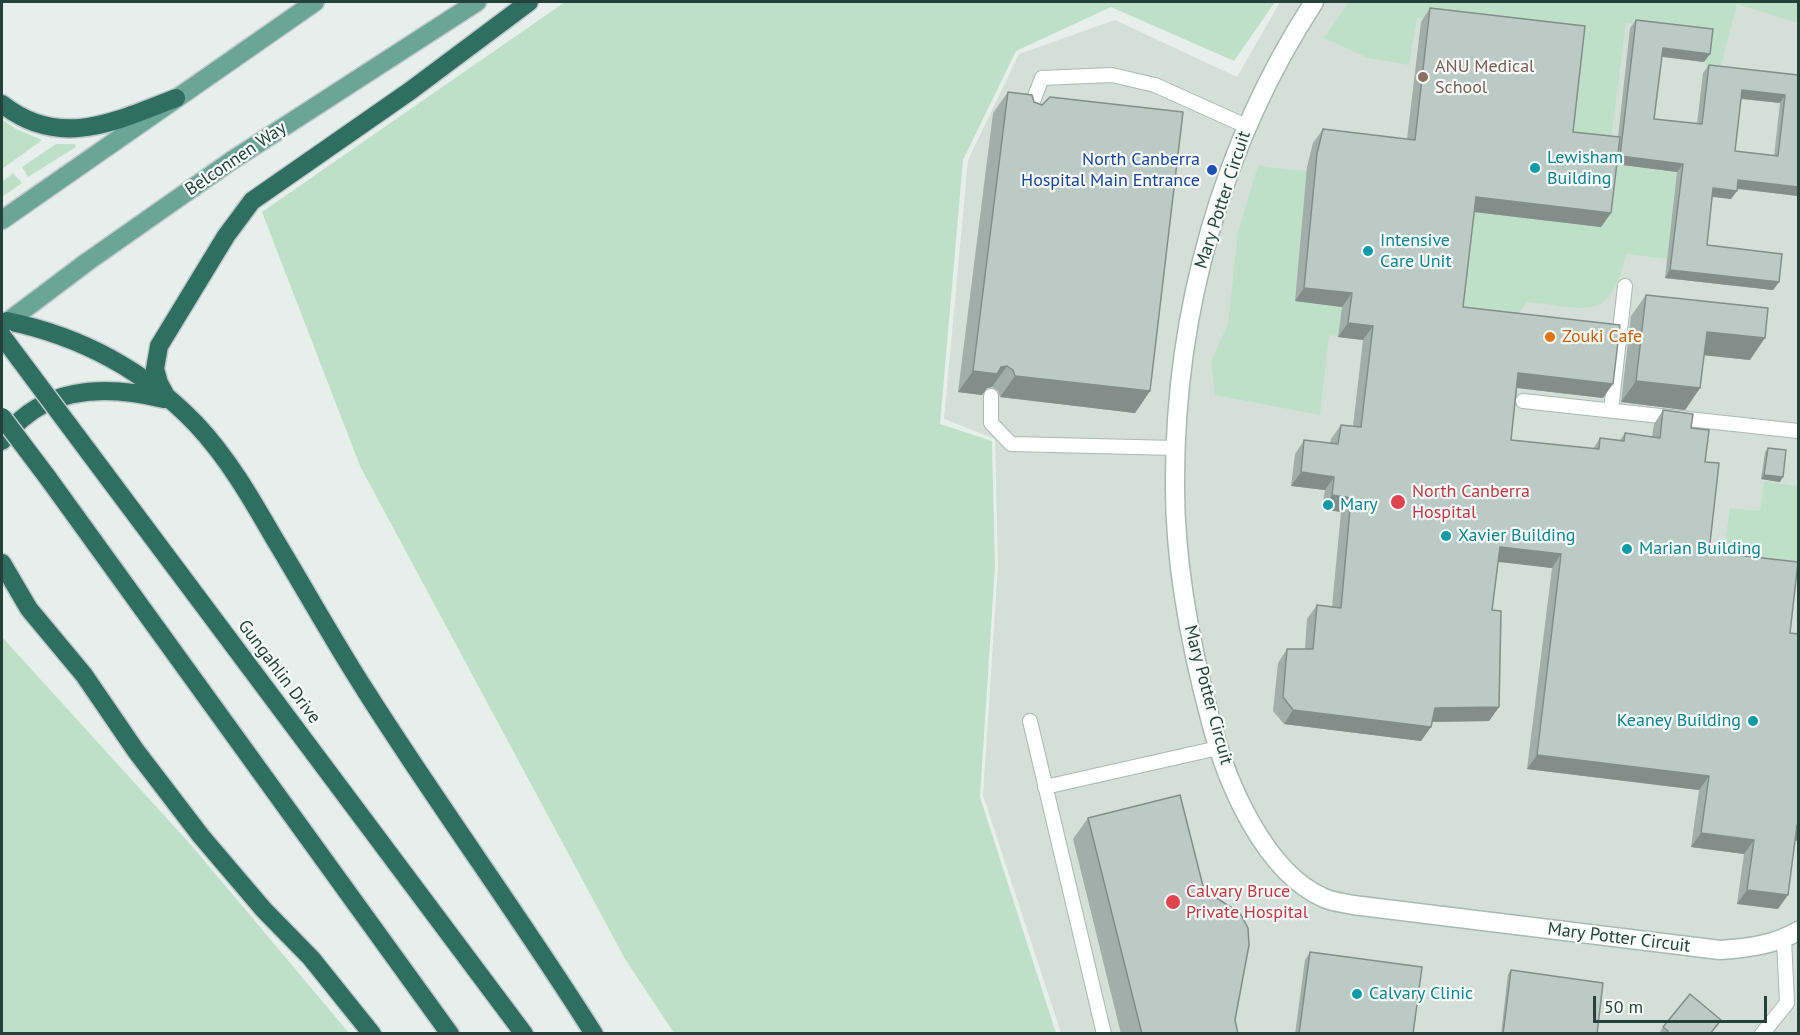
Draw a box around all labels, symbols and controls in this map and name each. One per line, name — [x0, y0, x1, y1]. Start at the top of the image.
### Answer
place label: ANU Medical School — [1435, 56, 1534, 98]
marker: ANU Medical School — [1416, 70, 1430, 84]
street label: Belconnen Way — [181, 117, 291, 201]
street label: Mary Potter Circuit — [1191, 128, 1255, 272]
place label: Lewisham Building — [1547, 147, 1623, 190]
place label: North Canberra Hospital Main Entrance — [1021, 149, 1200, 192]
marker: Lewisham Building — [1528, 161, 1542, 175]
marker: North Canberra Hospital Main Entrance — [1205, 163, 1219, 177]
place label: Intensive Care Unit — [1380, 230, 1451, 272]
marker: Intensive Care Unit — [1361, 244, 1375, 258]
place label: Zouki Cafe — [1562, 326, 1642, 348]
marker: Zouki Cafe — [1543, 330, 1557, 344]
place label: North Canberra Hospital — [1412, 481, 1530, 524]
marker: North Canberra Hospital — [1389, 493, 1407, 511]
place label: Mary — [1340, 494, 1378, 516]
marker: Mary — [1321, 498, 1335, 512]
place label: Xavier Building — [1458, 525, 1575, 547]
marker: Xavier Building — [1439, 529, 1453, 543]
place label: Marian Building — [1639, 538, 1761, 560]
marker: Marian Building — [1620, 542, 1634, 556]
street label: Gungahlin Drive — [233, 616, 325, 728]
street label: Mary Potter Circuit — [1179, 623, 1237, 767]
place label: Keaney Building — [1617, 710, 1741, 732]
marker: Keaney Building — [1746, 714, 1760, 728]
place label: Calvary Bruce Private Hospital — [1186, 881, 1308, 924]
marker: Calvary Bruce Private Hospital — [1164, 893, 1182, 911]
street label: Mary Potter Circuit — [1546, 919, 1692, 957]
place label: Calvary Clinic — [1369, 983, 1473, 1005]
scale bar — [1596, 984, 1770, 1022]
marker: Calvary Clinic — [1350, 987, 1364, 1001]
text: 50 m — [1604, 995, 1643, 1018]

